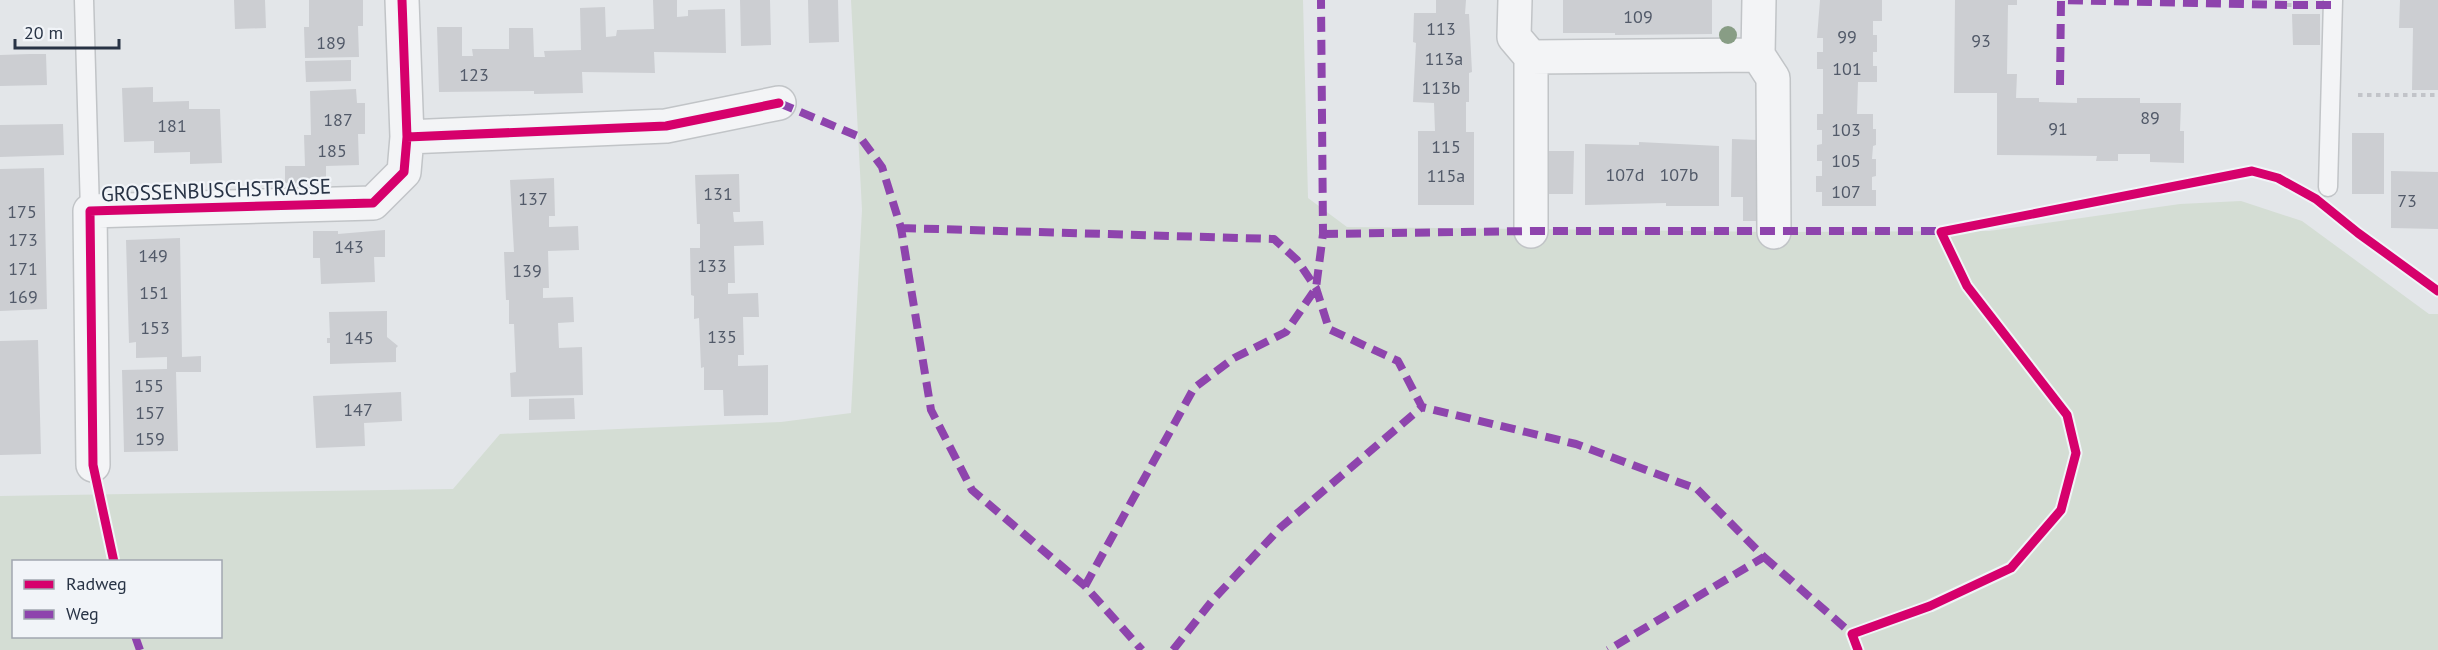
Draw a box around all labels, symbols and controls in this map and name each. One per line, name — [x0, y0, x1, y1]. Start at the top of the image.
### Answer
house number: 109 — [1623, 5, 1653, 28]
scale bar — [15, 12, 118, 50]
house number: 113 — [1426, 17, 1456, 40]
text: 20 m — [24, 21, 63, 44]
house number: 99 — [1837, 25, 1857, 48]
house number: 93 — [1971, 29, 1991, 52]
house number: 189 — [316, 31, 346, 54]
house number: 113a — [1425, 47, 1463, 70]
house number: 101 — [1832, 57, 1862, 80]
house number: 123 — [459, 63, 489, 86]
house number: 113b — [1421, 76, 1461, 99]
house number: 89 — [2140, 106, 2160, 129]
house number: 187 — [323, 108, 353, 131]
house number: 181 — [157, 114, 187, 137]
house number: 91 — [2048, 117, 2068, 140]
house number: 103 — [1831, 118, 1861, 141]
house number: 115 — [1431, 135, 1461, 158]
house number: 185 — [317, 139, 347, 162]
house number: 105 — [1831, 149, 1861, 172]
house number: 107d — [1605, 163, 1645, 186]
house number: 107b — [1659, 163, 1699, 186]
house number: 115a — [1427, 164, 1465, 187]
street label: GROSSENBUSCHSTRASSE — [100, 172, 332, 208]
house number: 107 — [1831, 180, 1861, 203]
house number: 131 — [703, 182, 733, 205]
house number: 137 — [518, 187, 548, 210]
house number: 73 — [2397, 189, 2417, 212]
house number: 175 — [7, 200, 37, 223]
house number: 173 — [8, 228, 38, 251]
house number: 143 — [334, 235, 364, 258]
house number: 149 — [138, 244, 168, 267]
house number: 133 — [697, 254, 727, 277]
house number: 171 — [8, 257, 38, 280]
house number: 139 — [512, 259, 542, 282]
house number: 151 — [139, 281, 169, 304]
house number: 169 — [8, 285, 38, 308]
house number: 153 — [140, 316, 170, 339]
house number: 135 — [707, 325, 737, 348]
house number: 145 — [344, 326, 374, 349]
house number: 155 — [134, 374, 164, 397]
house number: 147 — [343, 398, 373, 421]
house number: 157 — [135, 401, 165, 424]
house number: 159 — [135, 427, 165, 450]
legend — [12, 560, 222, 638]
text: Radweg — [66, 572, 127, 595]
text: Weg — [66, 602, 99, 625]

